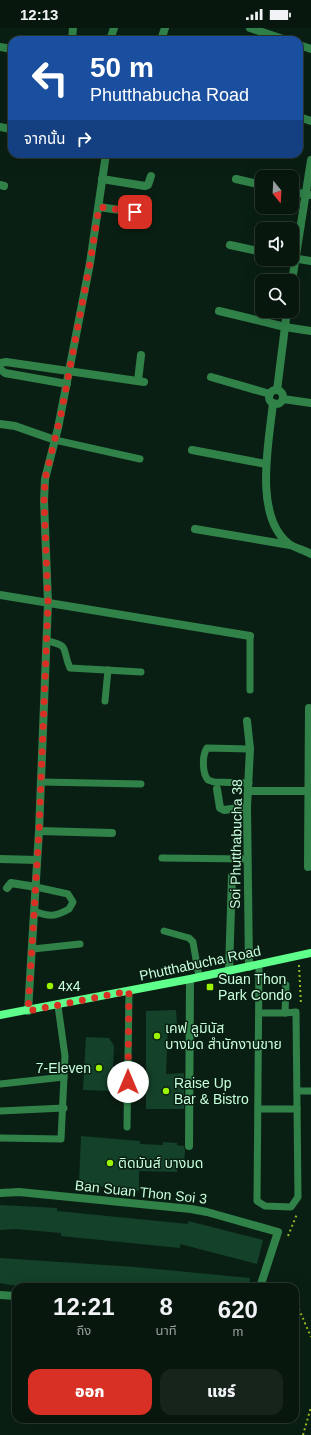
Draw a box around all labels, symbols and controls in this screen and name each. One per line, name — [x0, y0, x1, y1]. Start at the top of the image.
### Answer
text: 12:13 — [20, 6, 58, 23]
icon: left — [24, 52, 76, 104]
text: 50 m — [90, 52, 154, 83]
text: Phutthabucha Road — [90, 85, 249, 105]
icon: right — [73, 128, 95, 150]
text: จากนั้น — [24, 130, 65, 147]
north arrow — [255, 170, 299, 214]
map controls — [255, 170, 299, 318]
pin — [118, 195, 152, 229]
icon: arrive — [124, 201, 146, 223]
button: sound — [255, 222, 299, 266]
button: search — [255, 274, 299, 318]
street label: Soi Phutthabucha 38 — [227, 779, 245, 909]
street label: Phutthabucha Road — [138, 942, 262, 984]
place label: Suan Thon Park Condo — [218, 971, 292, 1003]
place label: 4x4 — [58, 978, 81, 994]
marker: 4x4 — [45, 981, 55, 991]
marker: Suan Thon Park Condo — [205, 982, 215, 992]
place label: เคฟ ลูมินัส บางมด สำนักงานขาย — [165, 1020, 282, 1052]
marker: เคฟ ลูมินัส บางมด สำนักงานขาย — [152, 1031, 162, 1041]
place label: 7-Eleven — [36, 1060, 91, 1076]
position arrow — [107, 1061, 149, 1103]
marker: 7-Eleven — [94, 1063, 104, 1073]
place label: Raise Up Bar & Bistro — [174, 1075, 249, 1107]
marker: Raise Up Bar & Bistro — [161, 1086, 171, 1096]
place label: ติดมันส์ บางมด — [118, 1155, 203, 1171]
marker: ติดมันส์ บางมด — [105, 1158, 115, 1168]
street label: Ban Suan Thon Soi 3 — [74, 1177, 208, 1207]
text: 12:21 — [53, 1293, 114, 1320]
text: 8 — [159, 1293, 173, 1320]
text: 620 — [218, 1296, 258, 1323]
text: ถึง — [76, 1323, 91, 1338]
text: นาที — [156, 1323, 177, 1338]
text: m — [232, 1324, 243, 1339]
button: ออก — [28, 1369, 152, 1415]
button: แชร์ — [160, 1369, 283, 1415]

